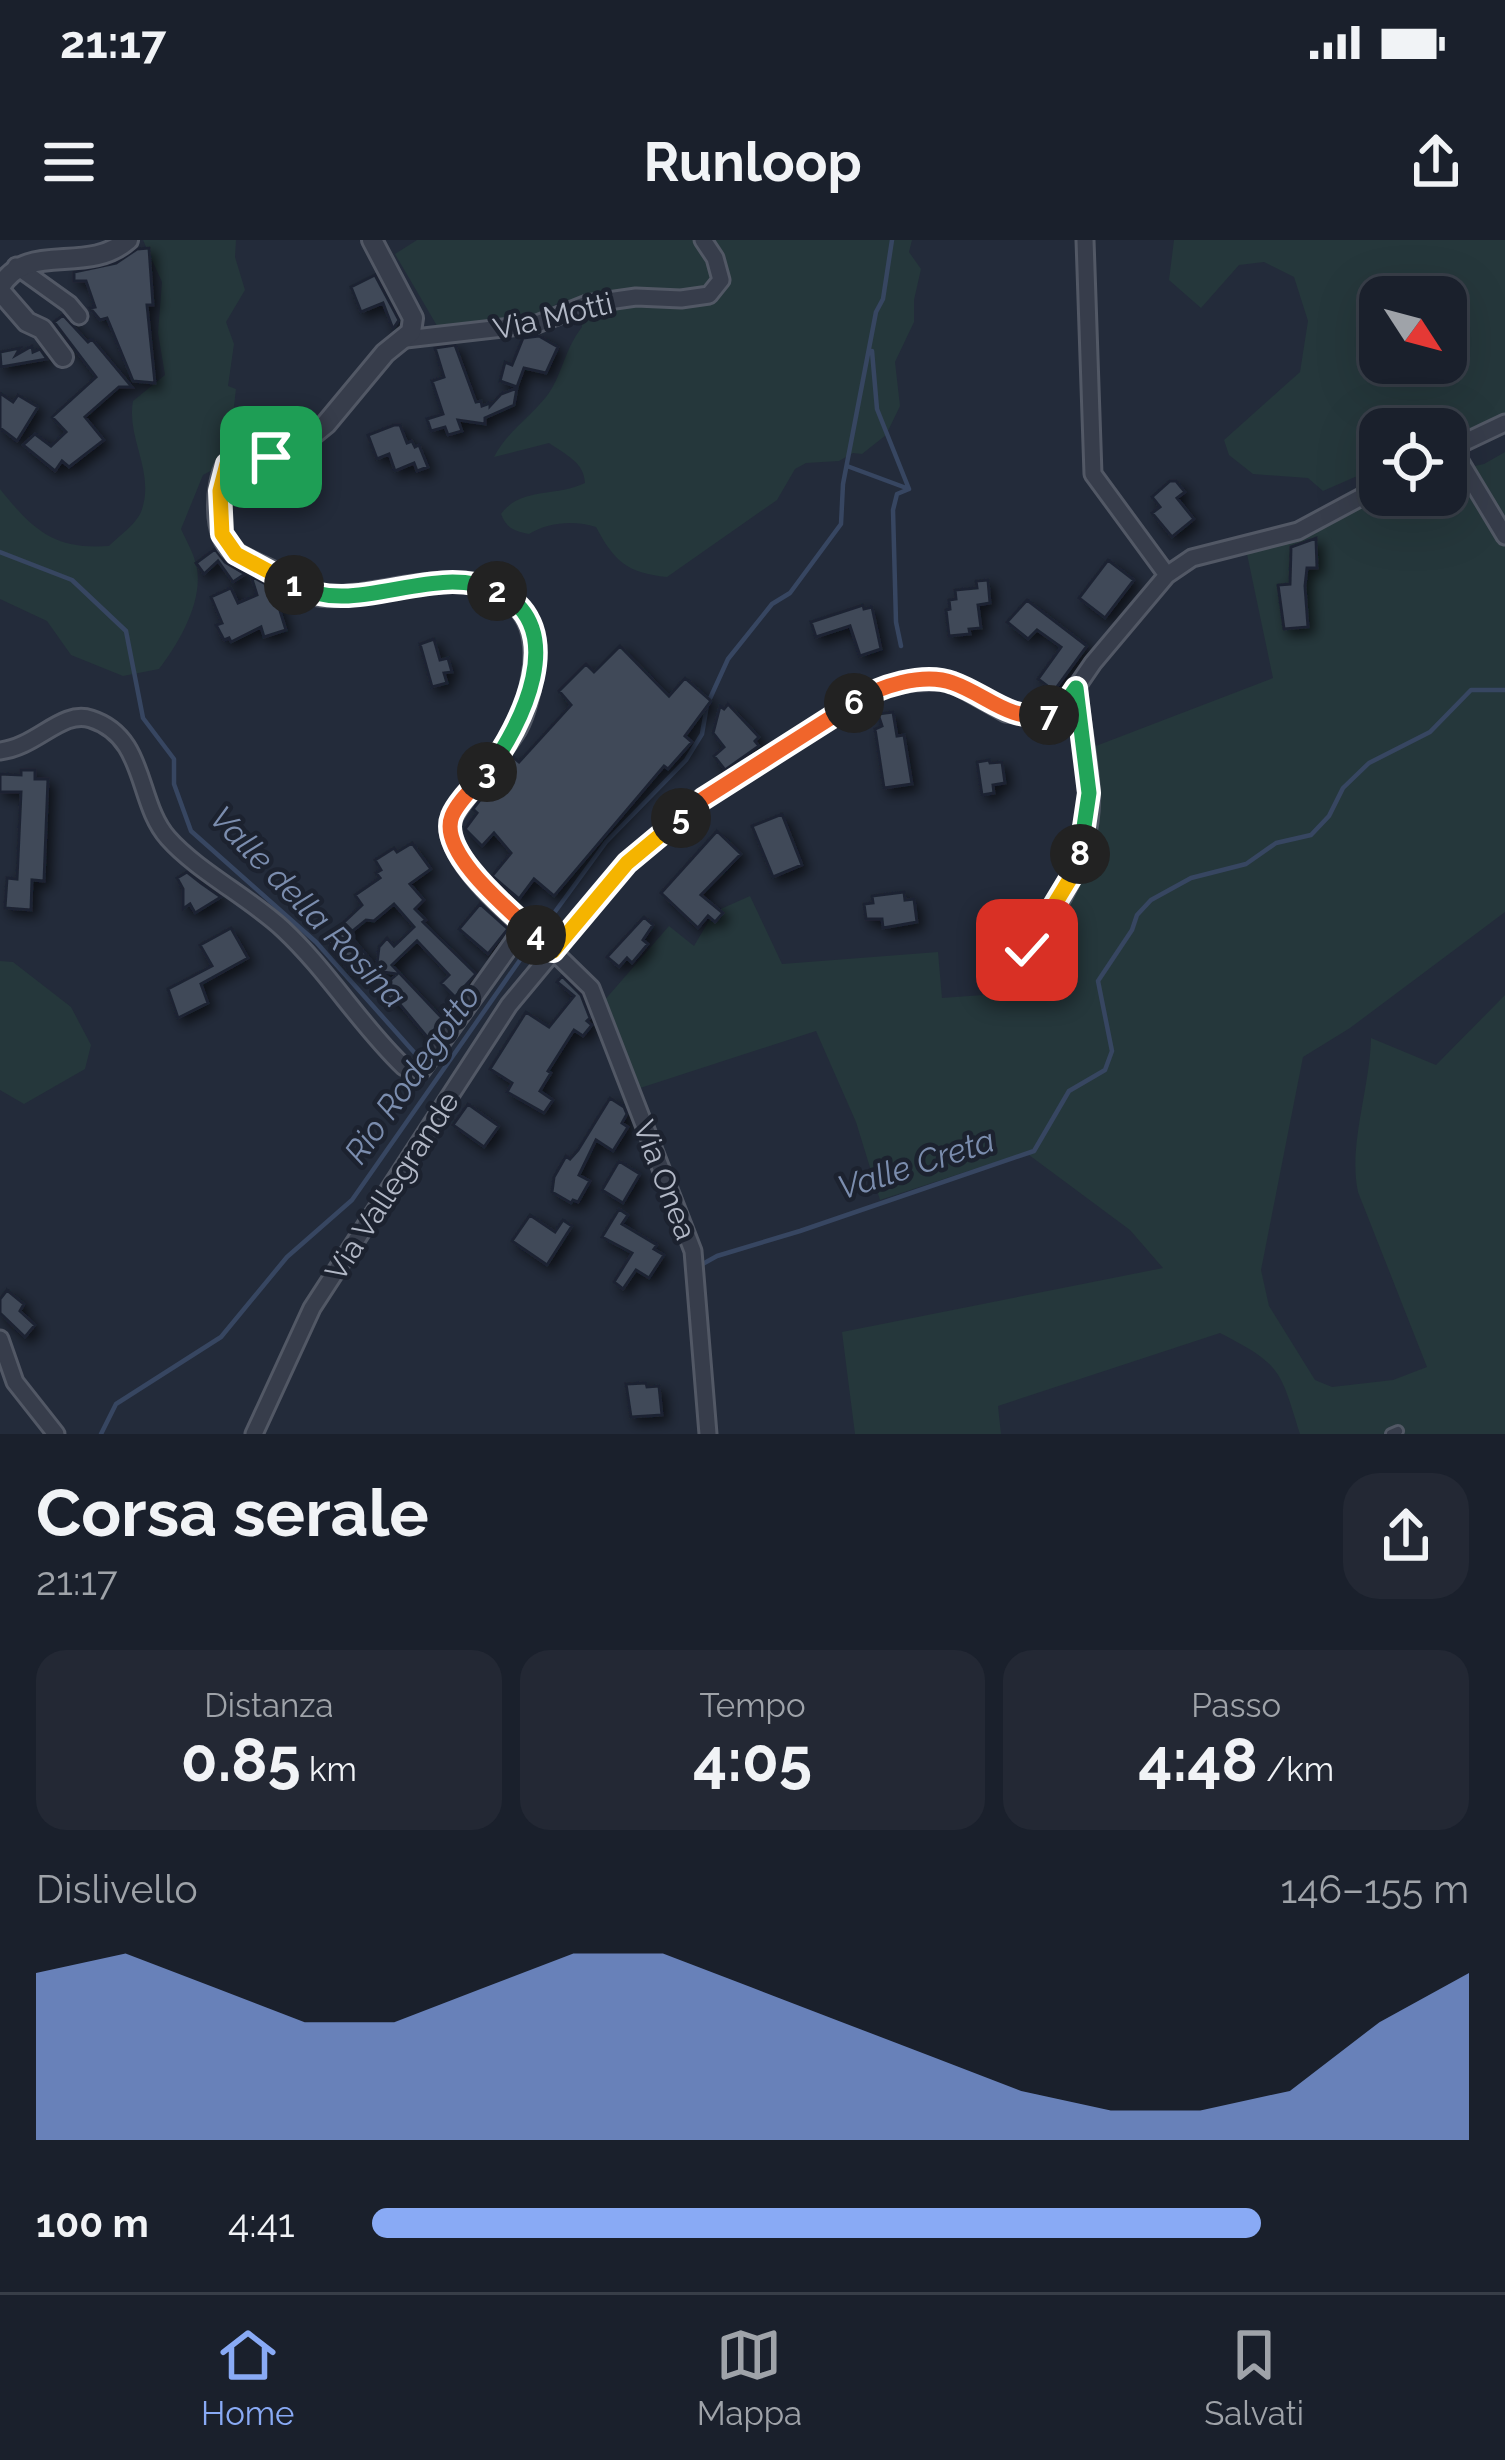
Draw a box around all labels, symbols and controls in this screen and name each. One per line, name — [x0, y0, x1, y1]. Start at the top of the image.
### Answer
text: 21:17 — [60, 16, 166, 69]
icon: menu — [36, 129, 102, 195]
icon: share — [1403, 129, 1469, 195]
text: Runloop — [643, 130, 862, 194]
north arrow — [1359, 276, 1467, 384]
map controls — [1359, 276, 1467, 516]
street label: Via Motti — [490, 285, 616, 347]
pin — [220, 406, 322, 508]
button: locate — [1359, 408, 1467, 516]
icon: arrive — [238, 424, 304, 490]
pin: 1 — [264, 555, 324, 615]
pin: 2 — [467, 561, 527, 621]
text: 1 — [286, 565, 302, 604]
text: 2 — [488, 571, 506, 610]
pin: 6 — [824, 673, 884, 733]
text: 6 — [844, 683, 864, 722]
pin: 7 — [1019, 685, 1079, 745]
text: 7 — [1040, 695, 1058, 734]
pin: 3 — [457, 742, 517, 802]
text: 3 — [478, 752, 496, 791]
pin: 5 — [651, 788, 711, 848]
water label: Valle della Rosina — [202, 798, 414, 1016]
text: 5 — [672, 798, 690, 837]
pin: 8 — [1050, 824, 1110, 884]
text: 8 — [1070, 834, 1090, 873]
pin — [976, 899, 1078, 1001]
pin: 4 — [506, 905, 566, 965]
text: 4 — [527, 915, 545, 954]
icon: check — [994, 917, 1060, 983]
water label: Rio Rodegotto — [336, 977, 488, 1171]
street label: Via Vallegrande — [318, 1085, 466, 1287]
street label: Via Onea — [626, 1115, 704, 1245]
water label: Valle Creta — [833, 1120, 999, 1208]
button: share — [1343, 1473, 1469, 1599]
text: Corsa serale — [36, 1474, 429, 1551]
text: 21:17 — [36, 1558, 118, 1604]
text: Distanza — [204, 1686, 333, 1725]
text: Tempo — [699, 1686, 806, 1725]
text: Passo — [1191, 1686, 1281, 1725]
text: 0.85 — [181, 1725, 301, 1795]
text: 4:05 — [693, 1725, 812, 1795]
text: 4:48 — [1138, 1725, 1258, 1795]
text: km — [301, 1750, 357, 1789]
text: /km — [1258, 1750, 1334, 1789]
text: Dislivello — [36, 1866, 198, 1912]
text: 146–155 m — [1281, 1866, 1469, 1912]
text: 100 m — [36, 2200, 149, 2246]
text: 4:41 — [228, 2200, 295, 2246]
tab: Home — [201, 2322, 294, 2433]
tab: Mappa — [697, 2322, 802, 2433]
tab: Salvati — [1204, 2322, 1304, 2433]

